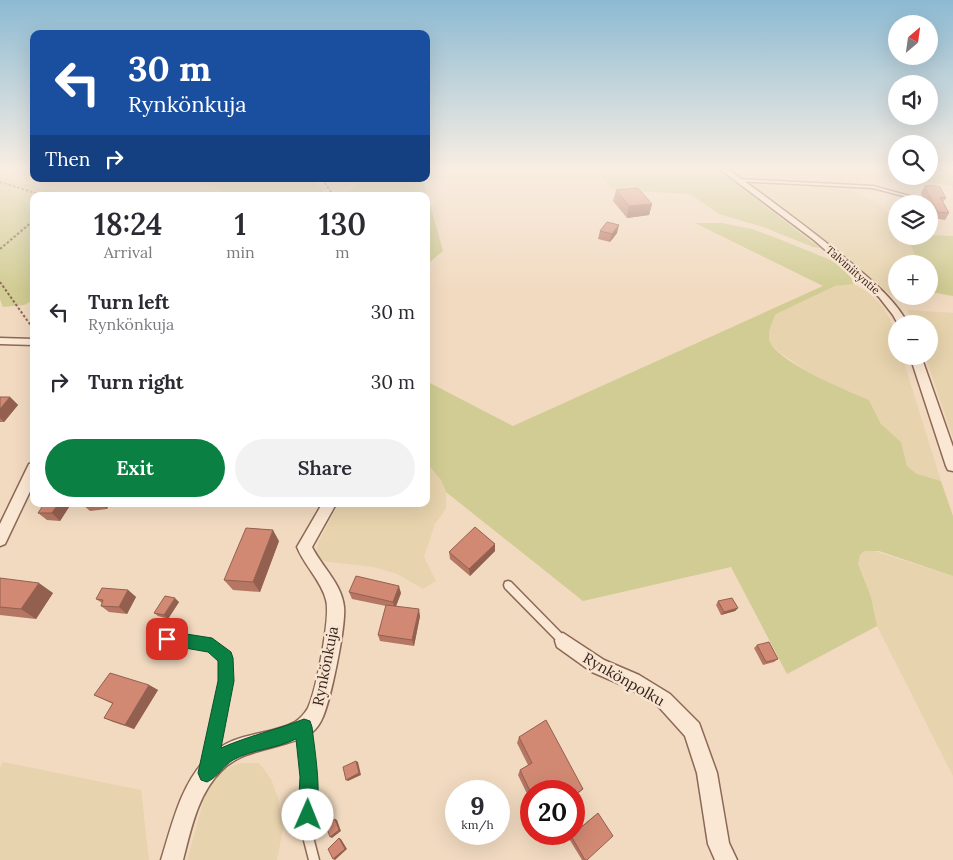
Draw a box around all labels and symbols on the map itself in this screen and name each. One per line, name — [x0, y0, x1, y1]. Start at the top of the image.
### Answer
north arrow — [888, 15, 938, 65]
street label: Talviniityntie — [823, 243, 883, 297]
pin — [146, 618, 188, 660]
street label: Rynkönkuja — [308, 624, 342, 708]
street label: Rynkönpolku — [580, 648, 668, 710]
speed limit sign: 20 — [520, 780, 585, 845]
position arrow — [281, 788, 333, 840]

